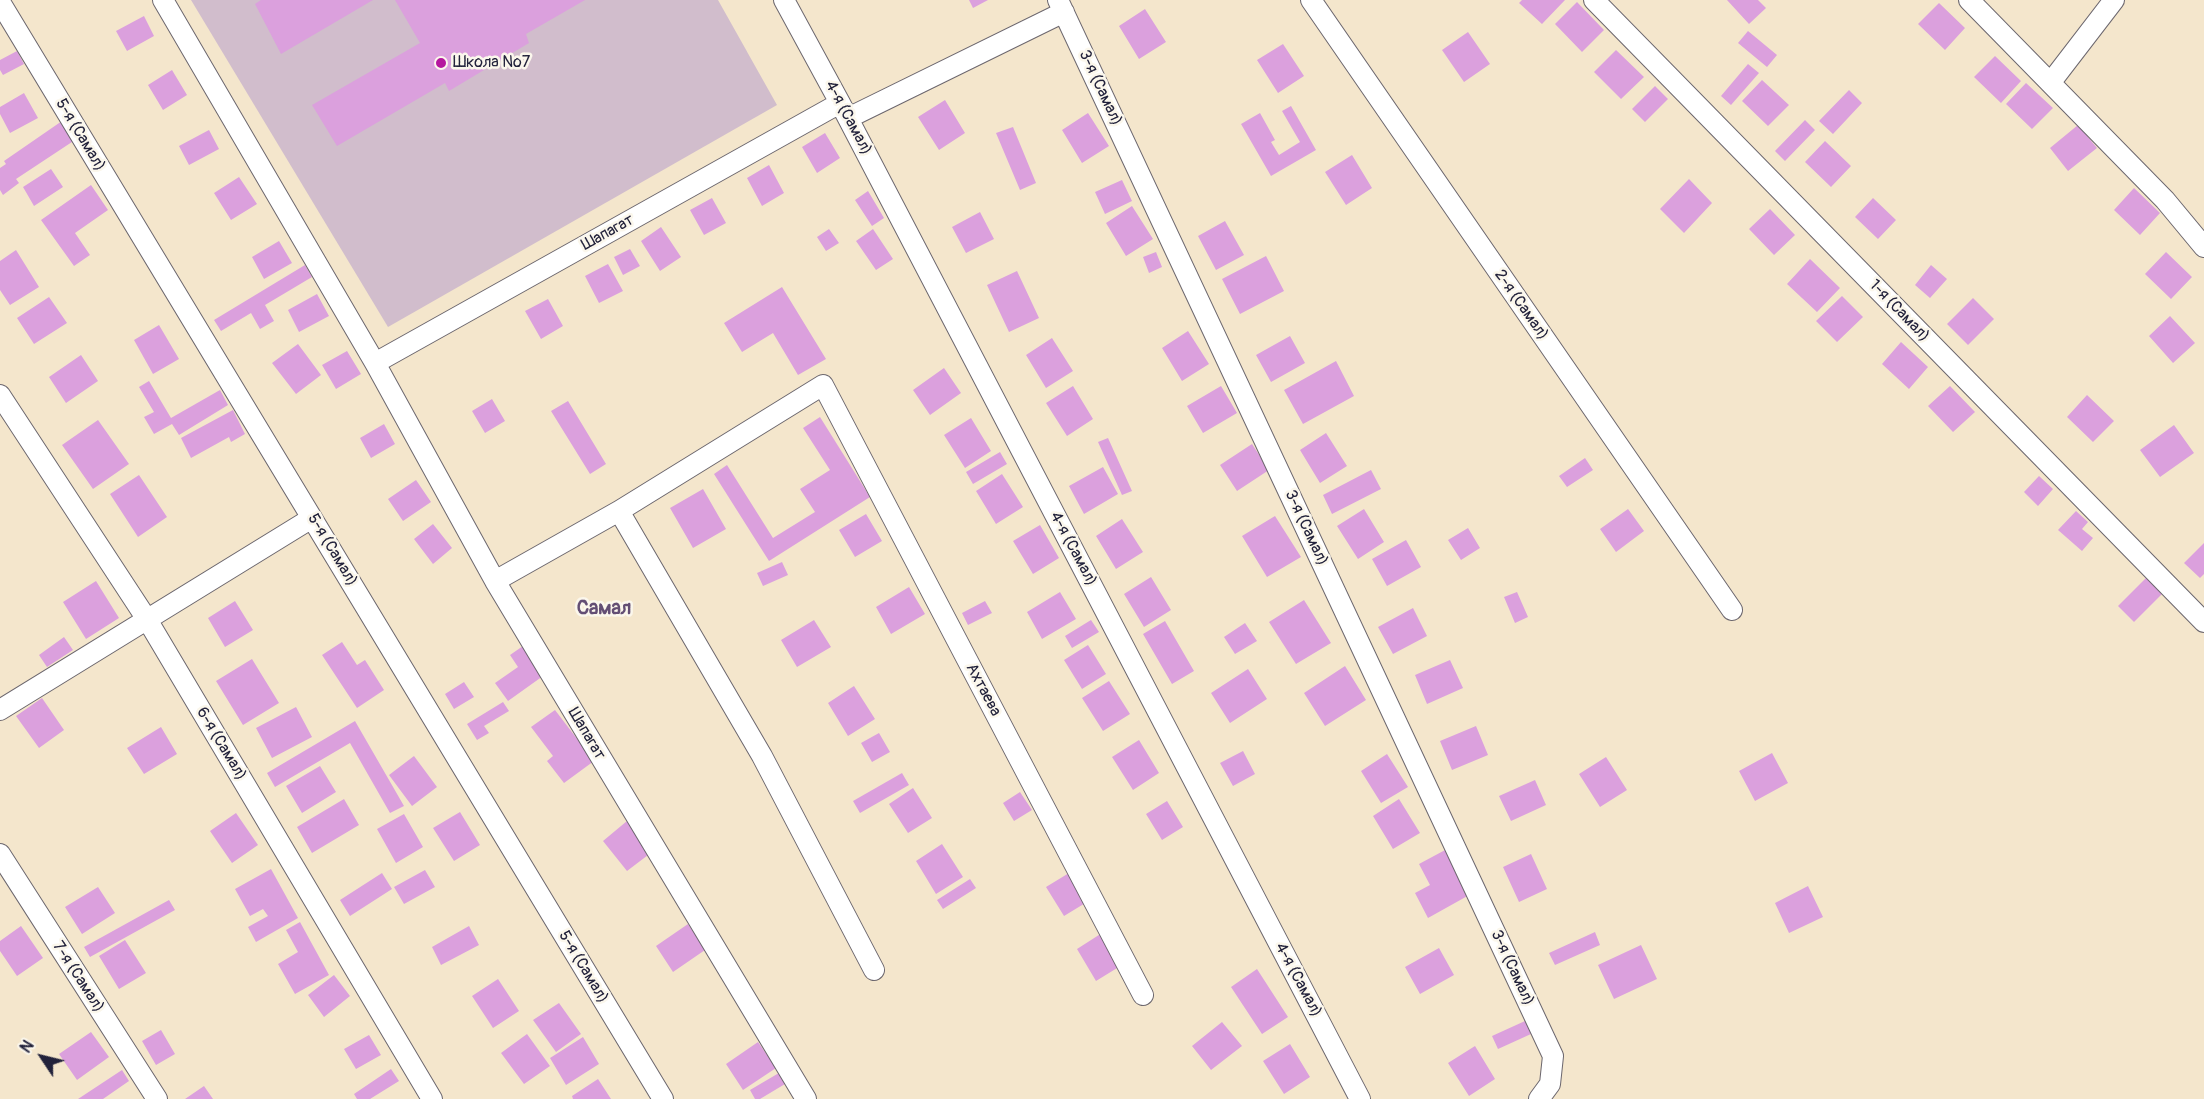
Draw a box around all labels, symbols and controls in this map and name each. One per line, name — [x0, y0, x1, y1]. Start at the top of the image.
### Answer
street label: 3-я (Самал) — [1074, 47, 1126, 129]
place label: Школа №7 — [453, 53, 530, 73]
marker: Школа №7 — [434, 56, 448, 70]
street label: 4-я (Самал) — [820, 78, 876, 158]
street label: 5-я (Самал) — [51, 95, 109, 175]
street label: Шапагат — [578, 211, 638, 255]
street label: 2-я (Самал) — [1490, 266, 1552, 344]
street label: 1-я (Самал) — [1865, 276, 1933, 346]
street label: 3-я (Самал) — [1280, 487, 1332, 569]
street label: 4-я (Самал) — [1045, 509, 1101, 589]
street label: 5-я (Самал) — [303, 510, 361, 590]
district label: Самал — [577, 597, 631, 621]
street label: Ахтаева — [961, 660, 1005, 720]
street label: 6-я (Самал) — [192, 704, 250, 784]
street label: Шапагат — [563, 705, 609, 763]
street label: 5-я (Самал) — [554, 927, 612, 1007]
street label: 3-я (Самал) — [1486, 927, 1538, 1009]
street label: 7-я (Самал) — [48, 938, 108, 1016]
street label: 4-я (Самал) — [1270, 940, 1326, 1020]
north arrow — [12, 1027, 72, 1087]
text: N — [16, 1037, 39, 1057]

